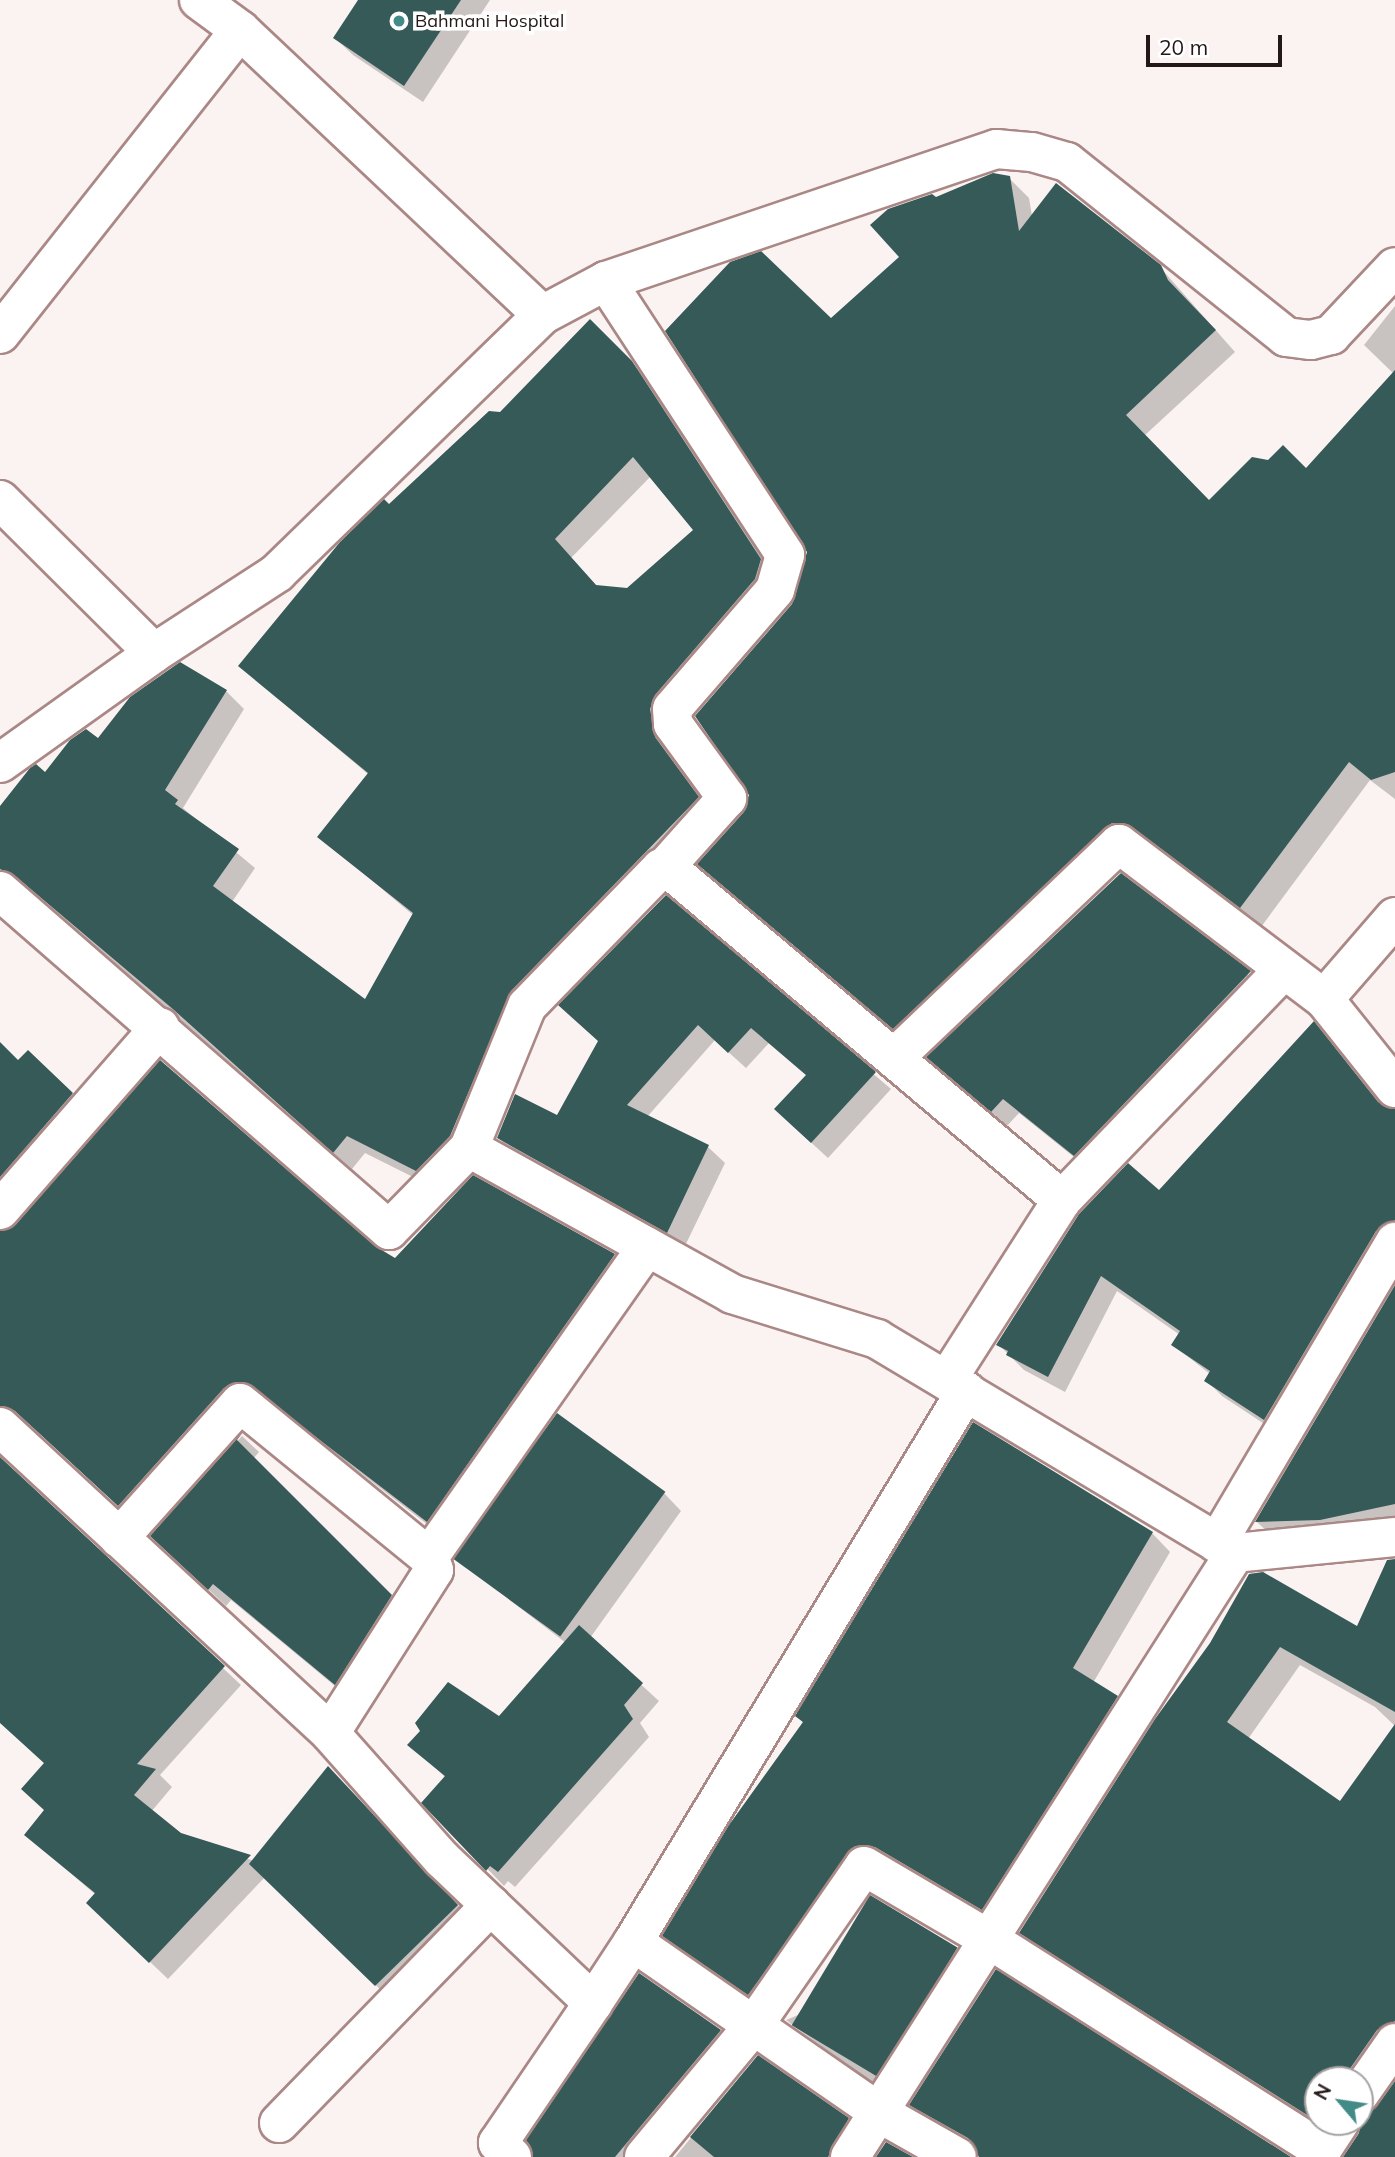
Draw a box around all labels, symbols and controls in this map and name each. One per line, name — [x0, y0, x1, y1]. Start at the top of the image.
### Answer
place label: Bahmani Hospital — [415, 10, 564, 32]
marker: Bahmani Hospital — [389, 11, 409, 31]
scale bar — [1150, 21, 1286, 65]
text: 20 m — [1159, 34, 1208, 60]
north arrow — [1304, 2066, 1374, 2136]
text: N — [1308, 2080, 1336, 2104]

